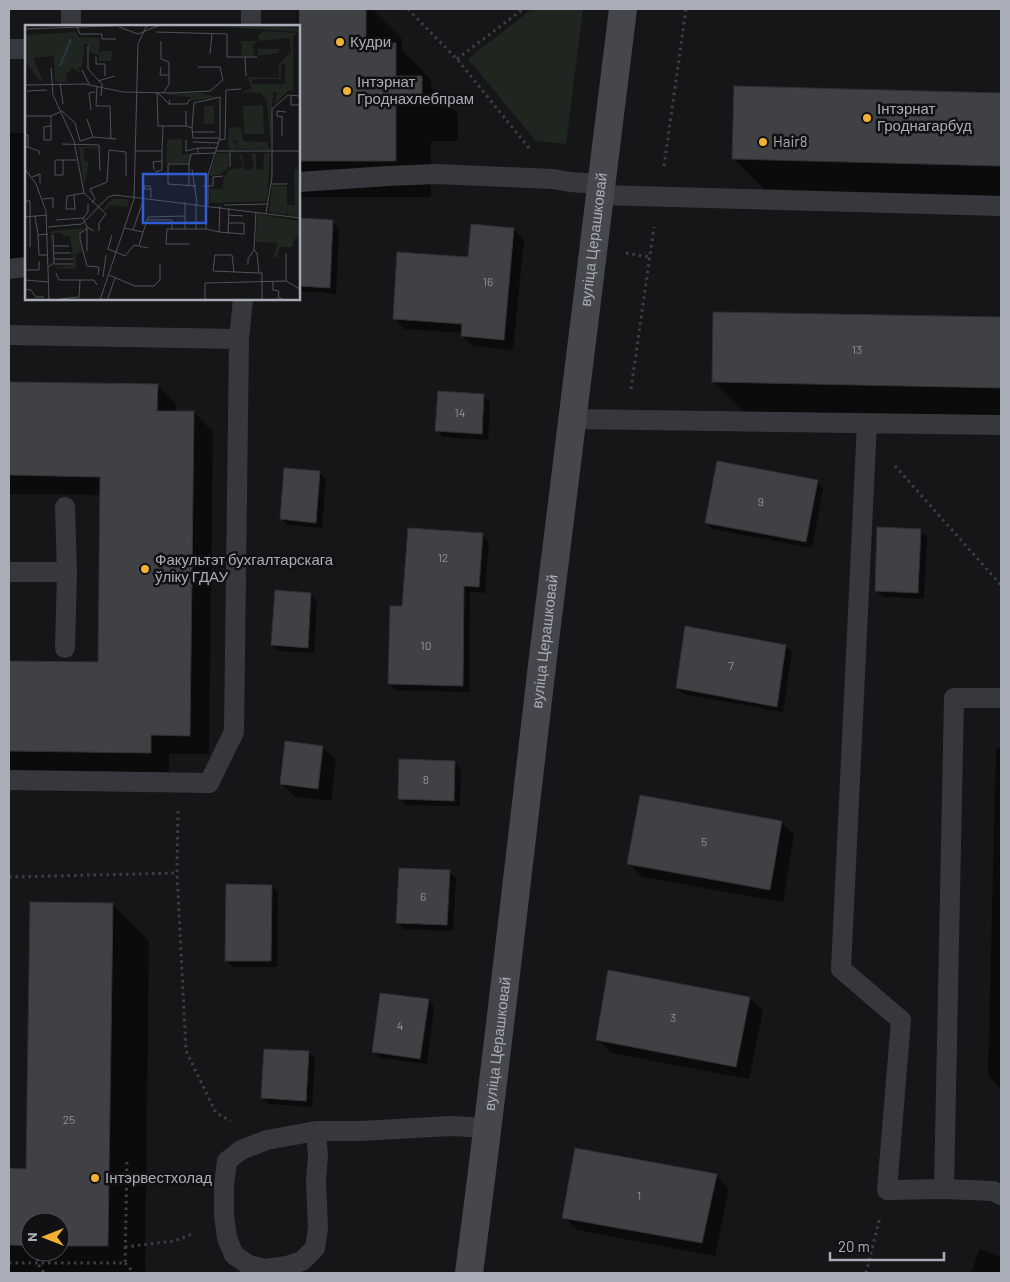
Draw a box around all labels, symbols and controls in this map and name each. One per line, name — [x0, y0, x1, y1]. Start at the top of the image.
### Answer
inset map — [25, 25, 300, 300]
place label: Кудри — [350, 32, 391, 50]
marker: Кудри — [334, 36, 346, 48]
place label: Інтэрнат Гроднахлебпрам — [357, 72, 474, 107]
marker: Інтэрнат Гроднахлебпрам — [341, 85, 353, 97]
place label: Інтэрнат Гроднагарбуд — [877, 99, 972, 134]
marker: Інтэрнат Гроднагарбуд — [861, 112, 873, 124]
place label: Hair8 — [773, 132, 808, 150]
marker: Hair8 — [757, 136, 769, 148]
street label: вуліца Церашковай — [576, 171, 610, 307]
house number: 16 — [483, 274, 493, 288]
house number: 13 — [852, 342, 862, 356]
house number: 14 — [455, 405, 465, 419]
house number: 9 — [758, 494, 764, 508]
place label: Факультэт бухгалтарскага ўліку ГДАУ — [155, 550, 334, 585]
house number: 12 — [438, 550, 448, 564]
marker: Факультэт бухгалтарскага ўліку ГДАУ — [139, 563, 151, 575]
street label: вуліца Церашковай — [527, 573, 561, 709]
house number: 10 — [421, 638, 431, 652]
house number: 7 — [728, 658, 734, 672]
house number: 8 — [423, 772, 429, 786]
house number: 5 — [701, 834, 707, 848]
house number: 6 — [420, 889, 426, 903]
street label: вуліца Церашковай — [480, 976, 514, 1112]
house number: 3 — [670, 1010, 676, 1024]
house number: 4 — [397, 1018, 403, 1032]
house number: 25 — [63, 1112, 75, 1126]
place label: Інтэрвестхолад — [105, 1168, 212, 1186]
marker: Інтэрвестхолад — [89, 1172, 101, 1184]
house number: 1 — [637, 1188, 641, 1202]
north arrow — [20, 1212, 70, 1262]
scale bar — [830, 1230, 944, 1262]
text: N — [23, 1232, 40, 1242]
text: 20 m — [838, 1237, 870, 1255]

